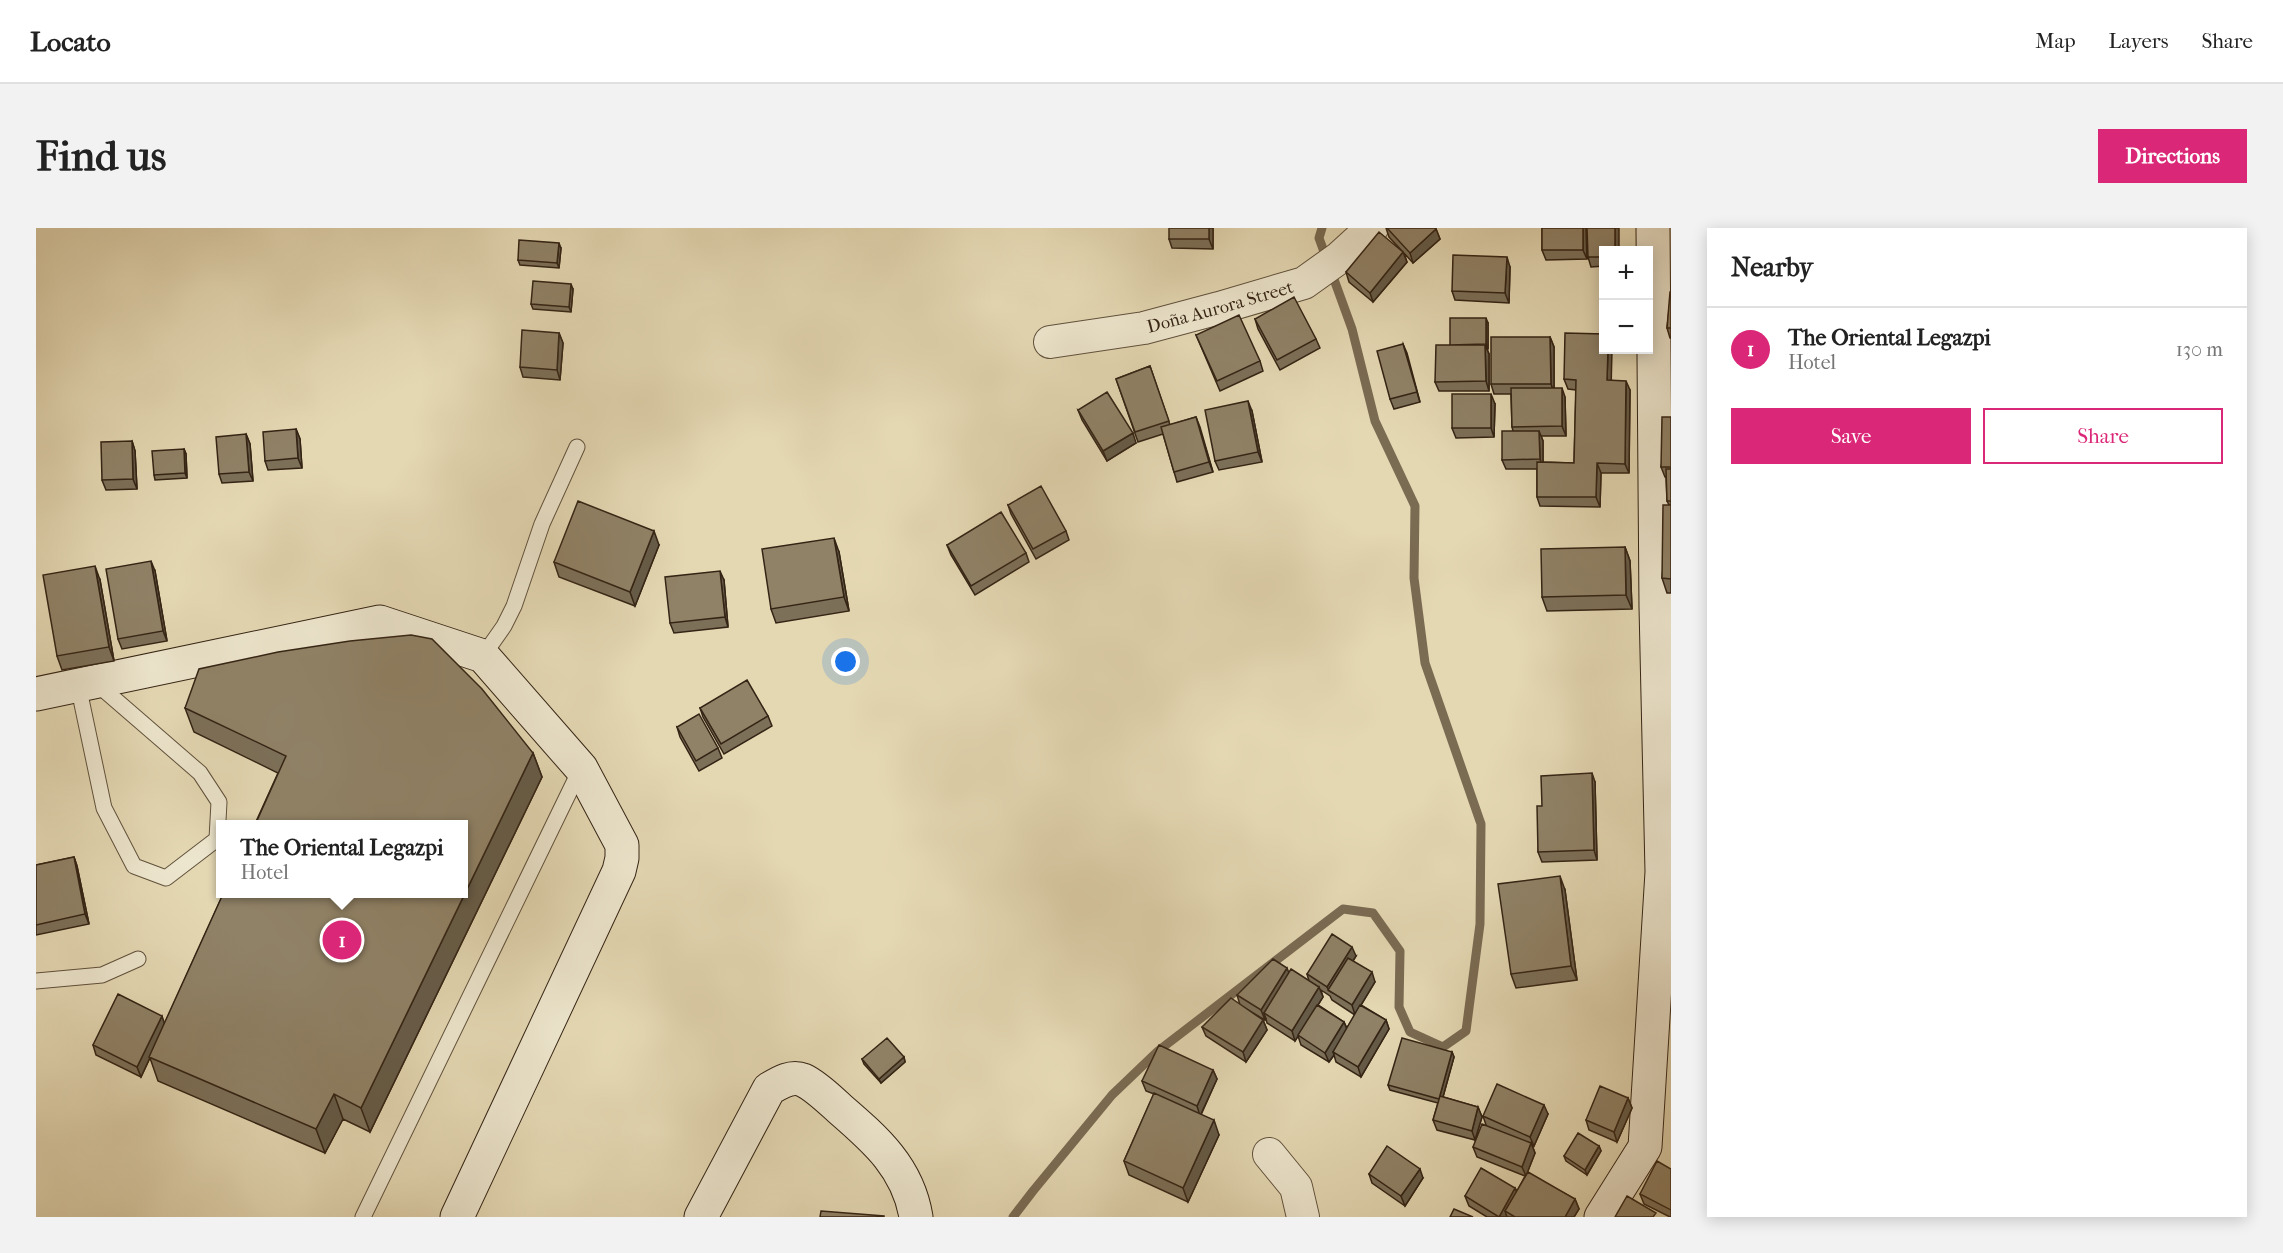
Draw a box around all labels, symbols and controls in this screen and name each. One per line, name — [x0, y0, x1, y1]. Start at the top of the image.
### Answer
text: Locato — [30, 25, 111, 58]
text: Map — [2035, 29, 2076, 53]
text: Layers — [2109, 29, 2168, 53]
text: Share — [2201, 29, 2253, 53]
button: Directions — [2098, 129, 2247, 183]
text: Find us — [36, 132, 166, 181]
map controls — [1599, 246, 1653, 354]
button: + — [1599, 246, 1653, 300]
text: Nearby — [1731, 252, 1813, 283]
street label: Doña Aurora Street — [1145, 276, 1296, 337]
button: − — [1599, 300, 1653, 354]
text: The Oriental Legazpi — [1788, 325, 1991, 351]
text: 1 — [1747, 338, 1754, 361]
text: 130 m — [2176, 338, 2223, 361]
text: Hotel — [1788, 351, 1836, 374]
button: Save — [1731, 408, 1971, 464]
button: Share — [1983, 408, 2223, 464]
your location — [831, 647, 860, 676]
popup — [216, 820, 468, 898]
text: The Oriental Legazpi — [241, 835, 443, 861]
text: Hotel — [241, 861, 289, 884]
pin: 1 — [322, 918, 362, 962]

